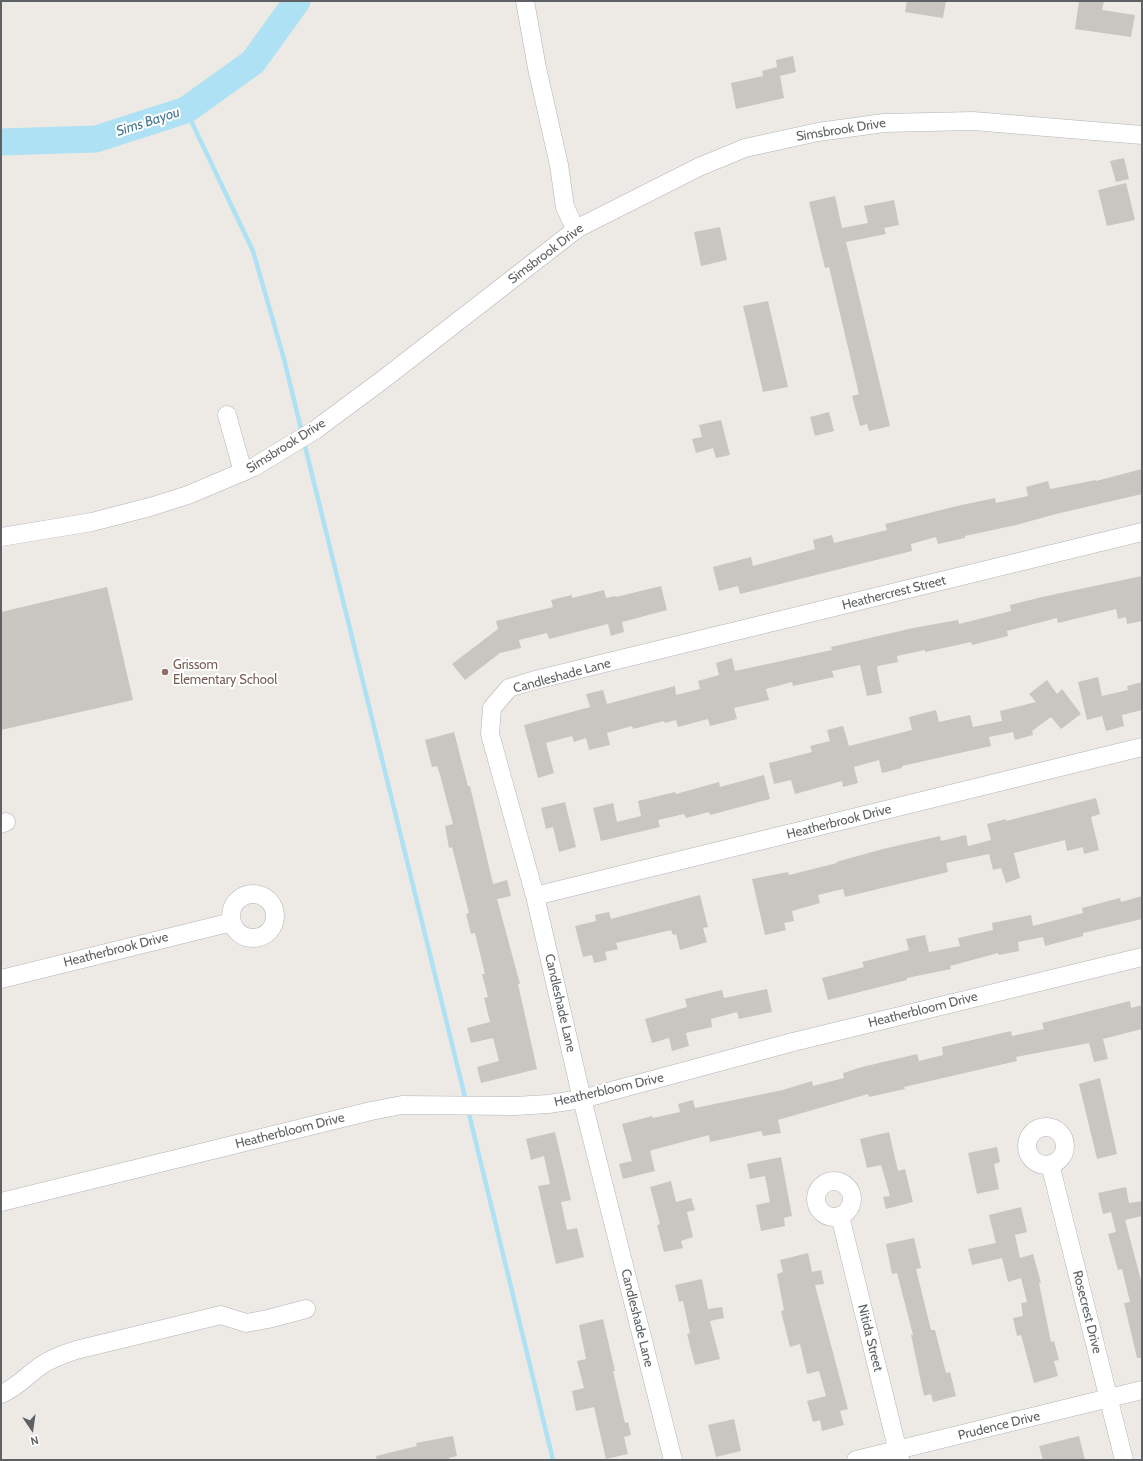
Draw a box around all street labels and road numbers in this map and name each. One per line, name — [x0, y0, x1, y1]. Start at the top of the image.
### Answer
street label: Simsbrook Drive — [795, 115, 887, 145]
street label: Simsbrook Drive — [505, 221, 587, 287]
street label: Simsbrook Drive — [244, 415, 328, 477]
street label: Heathercrest Street — [841, 573, 947, 613]
street label: Candleshade Lane — [511, 655, 613, 697]
street label: Heatherbrook Drive — [785, 801, 893, 843]
street label: Heatherbrook Drive — [62, 929, 170, 971]
street label: Candleshade Lane — [541, 952, 579, 1054]
street label: Heatherbloom Drive — [867, 989, 979, 1031]
street label: Heatherbloom Drive — [553, 1070, 665, 1110]
street label: Heatherbloom Drive — [234, 1110, 346, 1152]
street label: Candleshade Lane — [617, 1267, 657, 1369]
street label: Rosecrest Drive — [1069, 1269, 1105, 1355]
street label: Nitida Street — [854, 1303, 886, 1373]
street label: Prudence Drive — [956, 1408, 1042, 1444]

